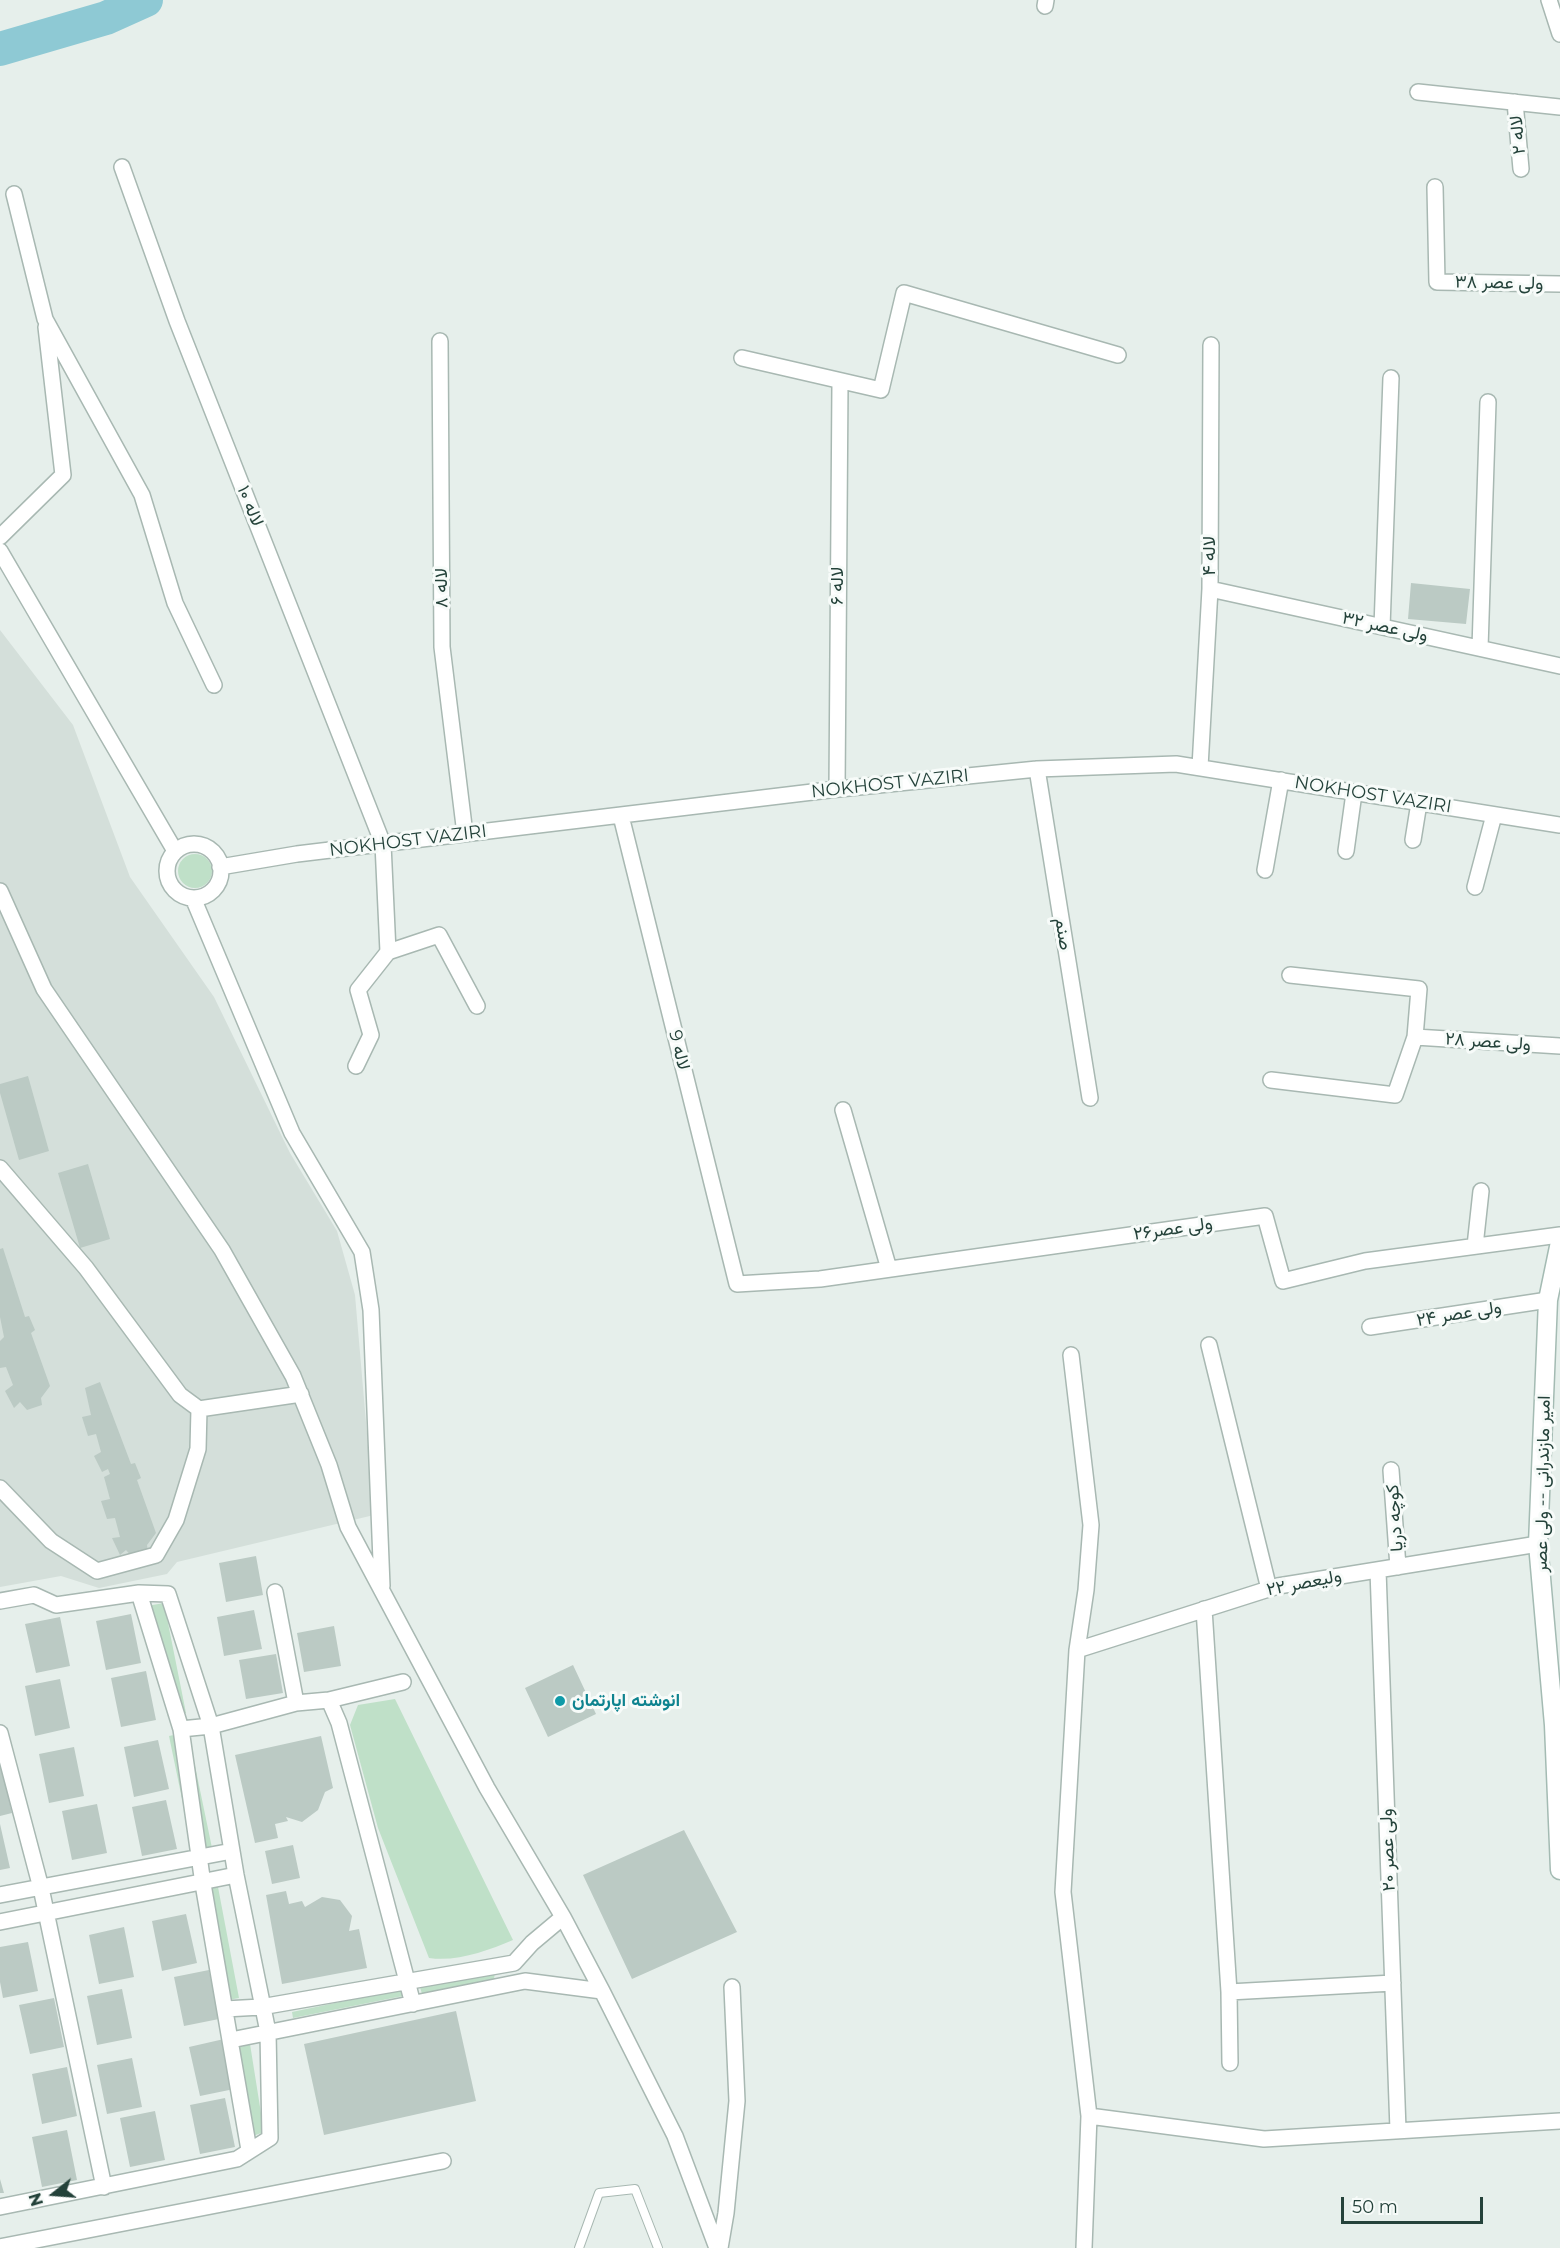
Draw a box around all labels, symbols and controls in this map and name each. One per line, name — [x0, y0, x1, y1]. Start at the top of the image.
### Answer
street label: لاله ۲ — [1506, 115, 1530, 155]
street label: ولی عصر ۳۸ — [1455, 271, 1543, 295]
street label: لاله ۱۰ — [232, 482, 268, 530]
street label: لاله ۴ — [1199, 536, 1221, 576]
street label: لاله ۶ — [827, 567, 849, 605]
street label: لاله ۸ — [431, 568, 453, 608]
street label: ولی عصر ۳۲ — [1340, 607, 1430, 647]
street label: NOKHOST VAZIRI — [810, 765, 970, 803]
street label: NOKHOST VAZIRI — [1293, 772, 1453, 818]
street label: NOKHOST VAZIRI — [328, 821, 488, 861]
street label: صنم — [1050, 916, 1076, 952]
street label: لاله 9 — [664, 1028, 694, 1072]
street label: ولی عصر ۲۸ — [1444, 1028, 1532, 1056]
street label: ولی عصر۲۶ — [1132, 1213, 1214, 1245]
street label: ولی عصر ۲۴ — [1415, 1297, 1503, 1331]
street label: امیر مازندرانی -- ولی عصر — [1531, 1395, 1555, 1573]
street label: کوچه دریا — [1382, 1484, 1408, 1552]
street label: ولیعصر ۲۲ — [1265, 1565, 1343, 1601]
place label: انوشته اپارتمان — [572, 1690, 680, 1712]
marker: انوشته اپارتمان — [553, 1694, 567, 1708]
street label: ولی عصر ۲۰ — [1376, 1808, 1400, 1892]
north arrow — [24, 2164, 84, 2224]
scale bar — [1344, 2185, 1486, 2223]
text: N — [25, 2190, 47, 2208]
text: 50 m — [1352, 2196, 1398, 2218]

